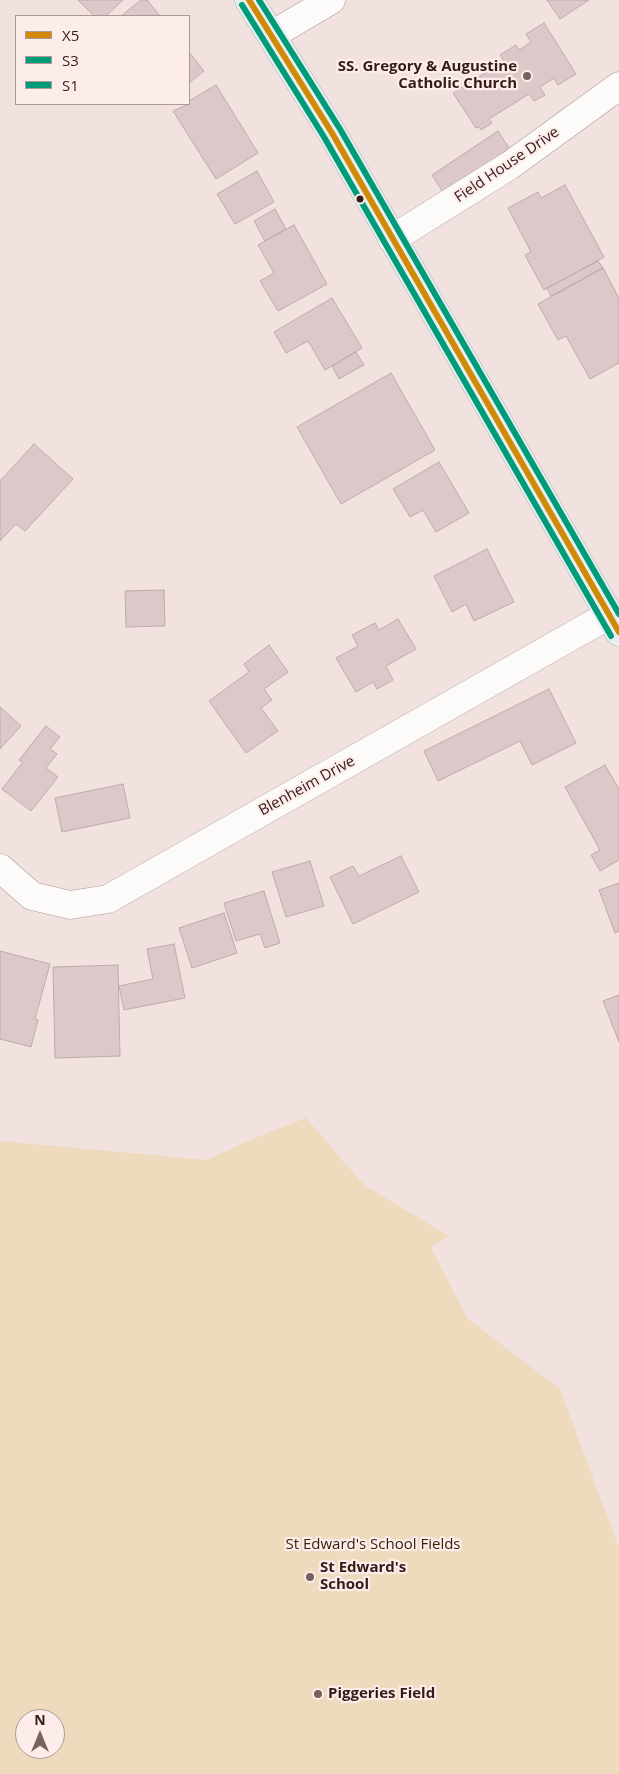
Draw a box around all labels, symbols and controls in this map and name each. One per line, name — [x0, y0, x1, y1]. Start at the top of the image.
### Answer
legend — [15, 15, 190, 105]
text: X5 — [62, 25, 79, 45]
text: S3 — [62, 50, 79, 70]
place label: SS. Gregory & Augustine Catholic Church — [338, 58, 517, 93]
marker: SS. Gregory & Augustine Catholic Church — [521, 70, 533, 82]
text: S1 — [62, 75, 79, 95]
street label: Field House Drive — [451, 123, 563, 207]
unlabelled marker — [355, 194, 365, 204]
street label: Blenheim Drive — [256, 752, 358, 820]
park label: St Edward's School Fields — [286, 1536, 460, 1554]
place label: St Edward's School — [320, 1559, 406, 1594]
marker: St Edward's School — [304, 1571, 316, 1583]
place label: Piggeries Field — [328, 1685, 435, 1703]
marker: Piggeries Field — [312, 1688, 324, 1700]
north arrow — [15, 1709, 65, 1759]
text: N — [34, 1710, 46, 1729]

